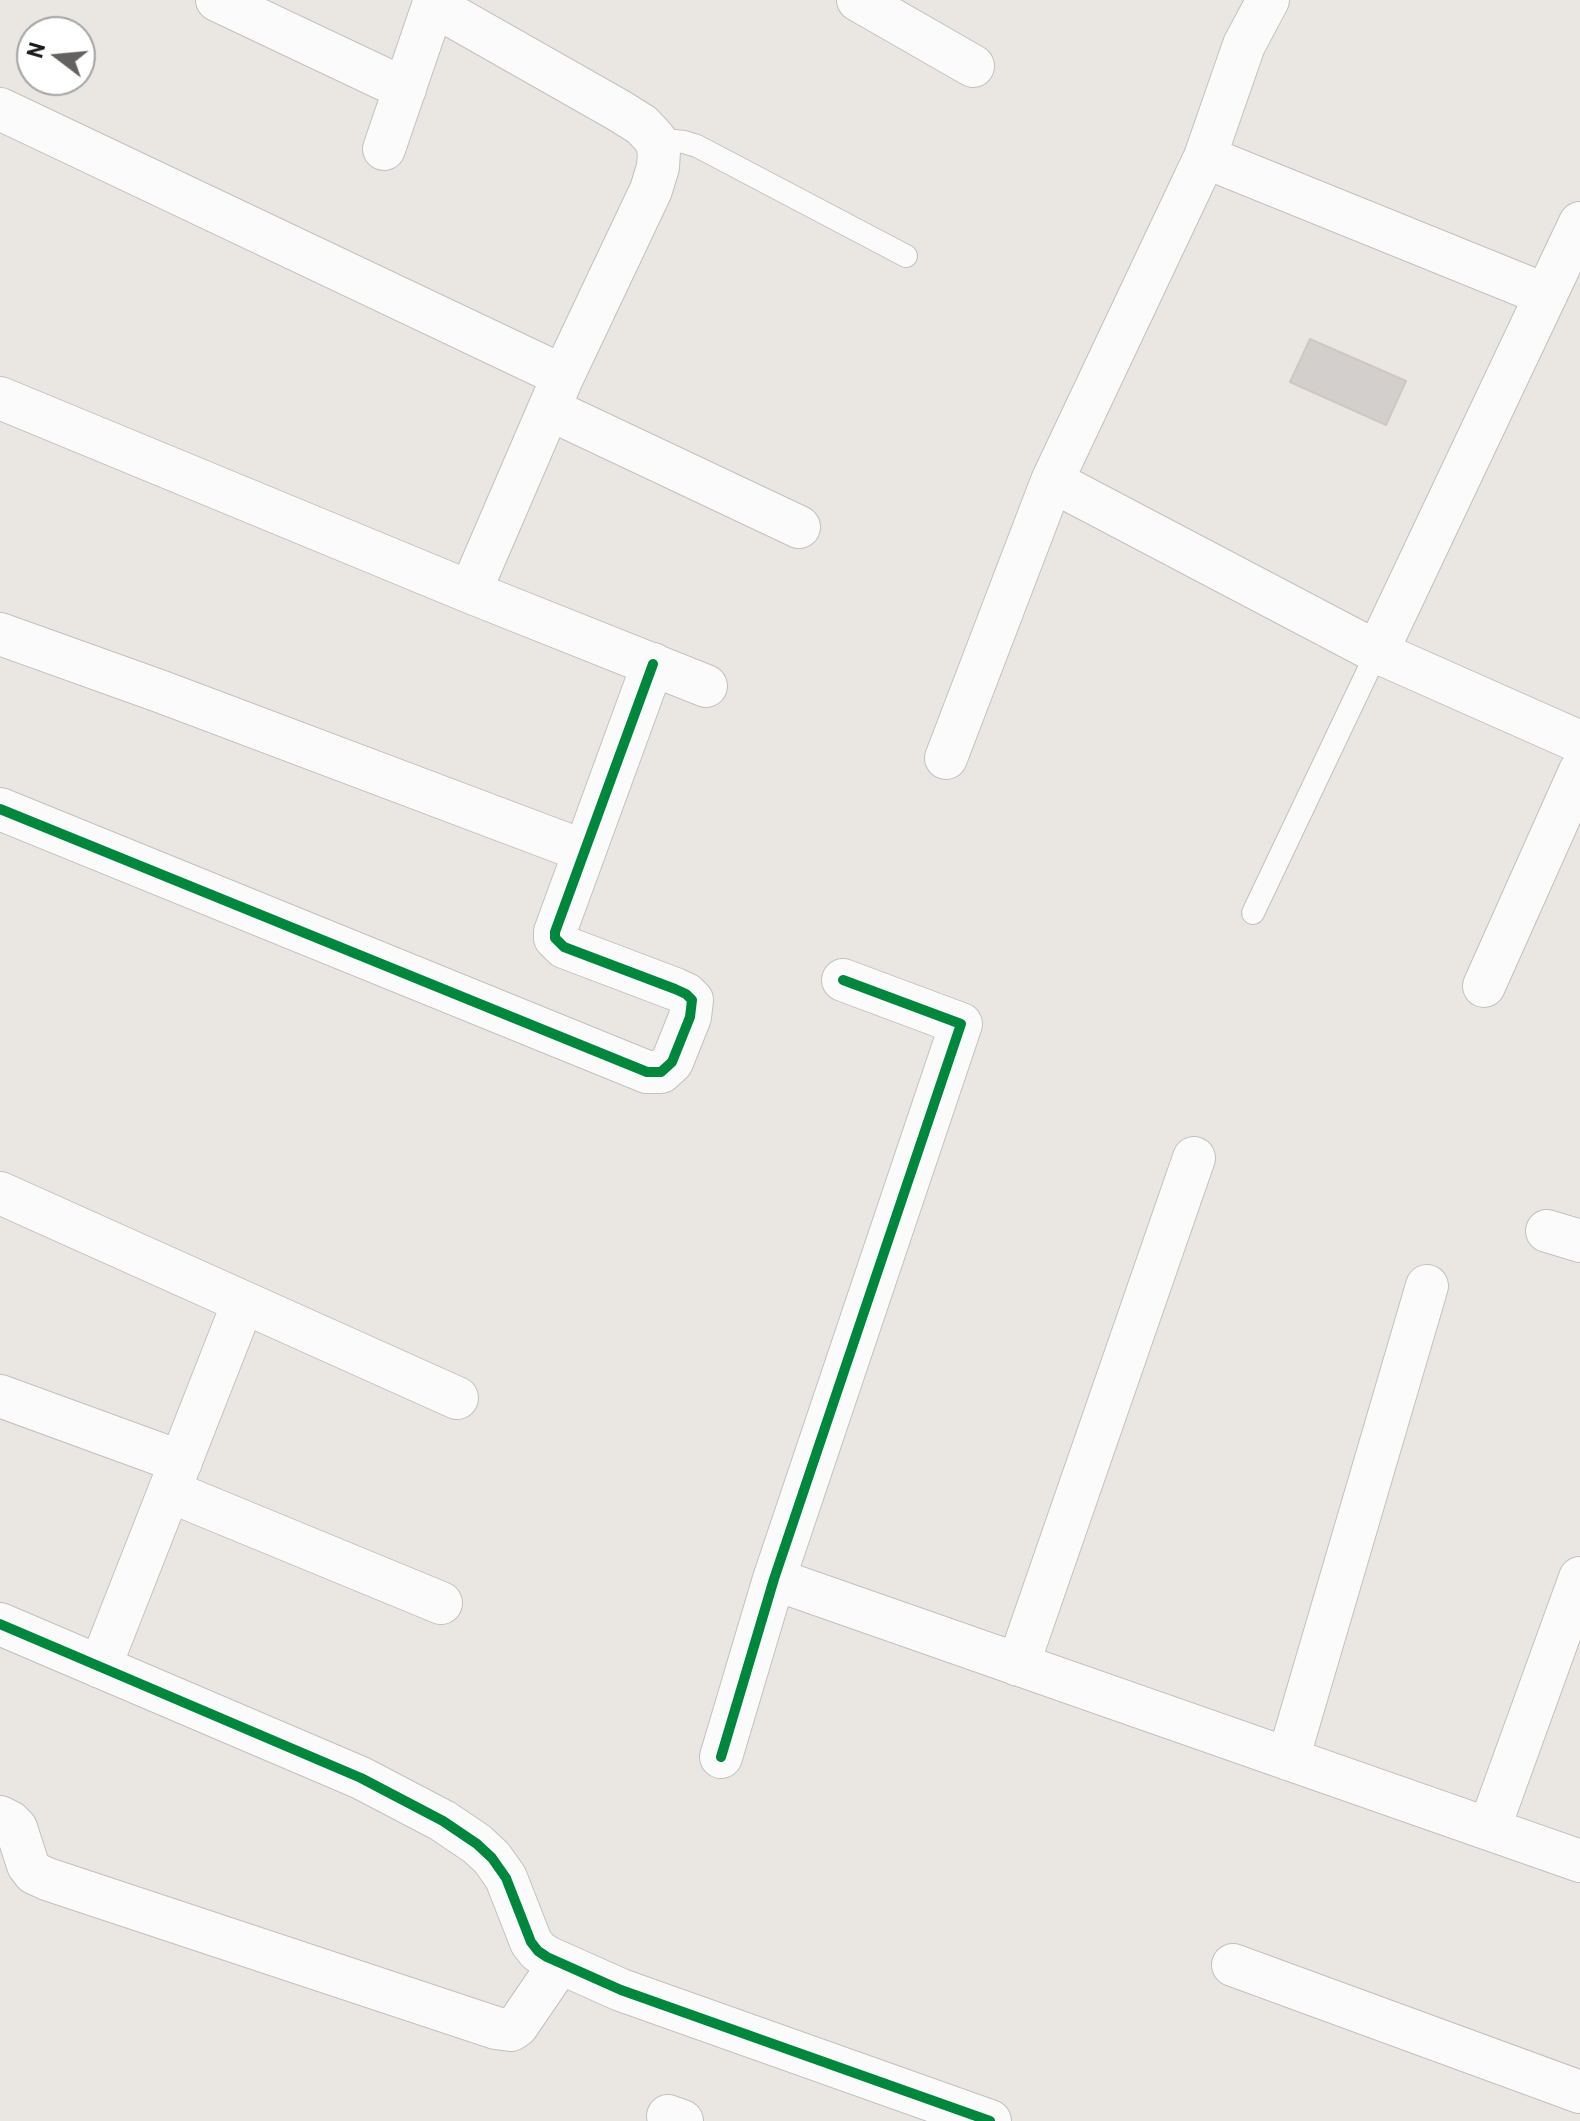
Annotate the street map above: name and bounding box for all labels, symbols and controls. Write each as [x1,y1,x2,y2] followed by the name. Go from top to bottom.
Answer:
[16,16,96,96] north arrow
[20,39,49,61] text: N

